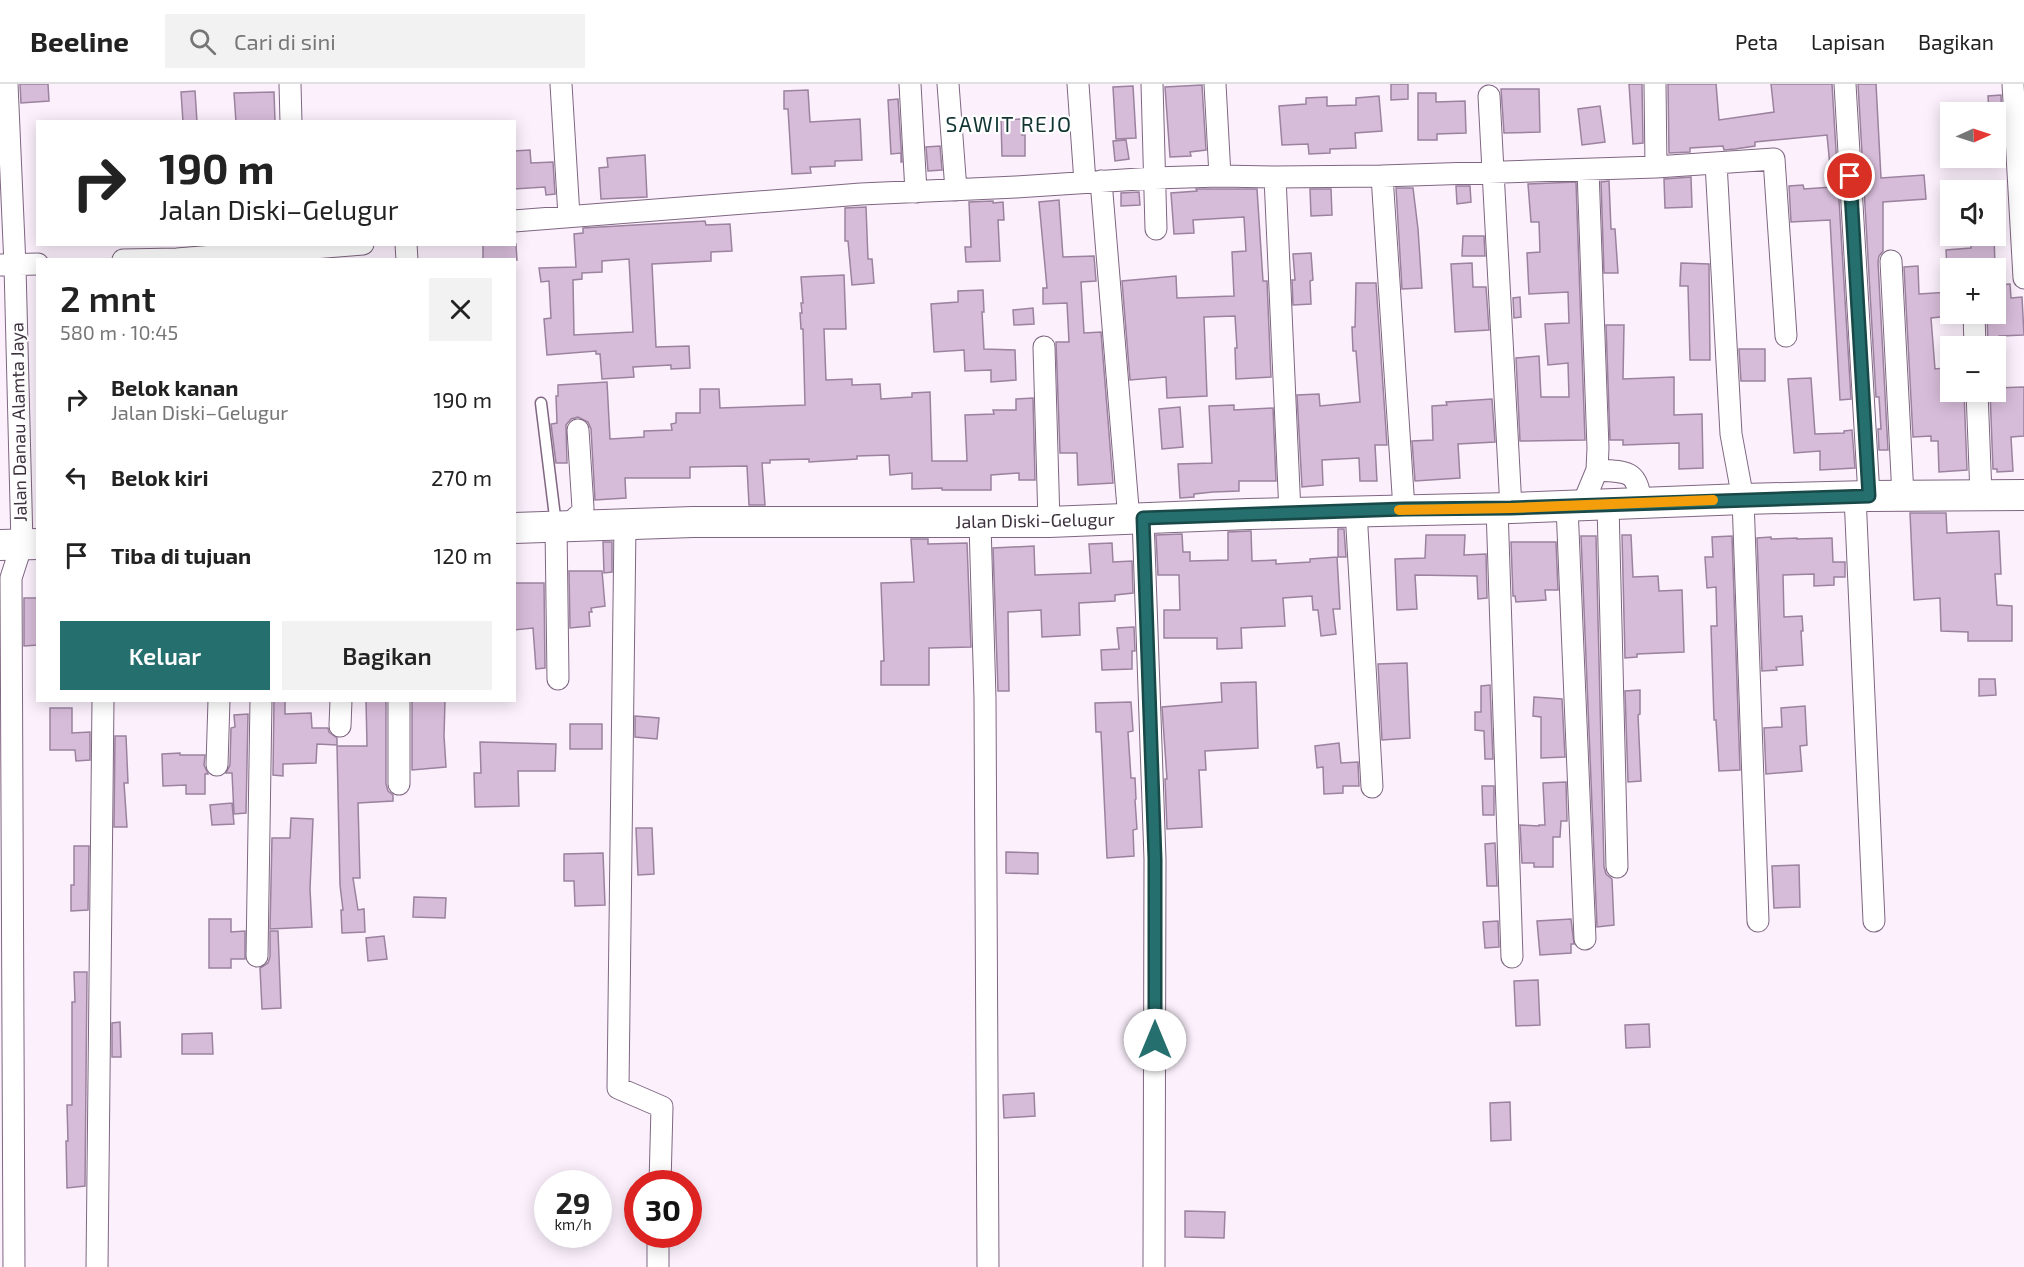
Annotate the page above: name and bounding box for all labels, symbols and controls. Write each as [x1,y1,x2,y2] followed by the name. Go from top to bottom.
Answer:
[165,14,585,68] search box
[30,24,129,58] text: Beeline
[186,25,219,58] icon: search
[234,28,336,54] text: Cari di sini
[1735,29,1778,54] text: Peta
[1811,29,1885,54] text: Lapisan
[1918,29,1994,54] text: Bagikan
[1940,102,2006,168] north arrow
[1940,102,2006,402] map controls
[945,111,1073,136] district label: SAWIT REJO
[159,142,275,192] text: 190 m
[60,144,138,222] icon: right
[1824,150,1875,201] pin
[1833,159,1866,192] icon: arrive
[1940,180,2006,246] button: sound
[159,193,398,225] text: Jalan Diski–Gelugur
[1940,258,2006,324] button: +
[60,276,156,319] text: 2 mnt
[429,278,492,341] button: close
[60,320,178,344] text: 580 m · 10:45
[5,322,31,522] street label: Jalan Danau Alamta Jaya
[1940,336,2006,402] button: −
[111,374,238,400] text: Belok kanan
[60,383,93,416] icon: right
[433,386,492,412] text: 190 m
[111,400,288,424] text: Jalan Diski–Gelugur
[60,461,93,494] icon: left
[111,464,208,490] text: Belok kiri
[431,464,492,490] text: 270 m
[955,508,1115,532] street label: Jalan Diski–Gelugur
[60,539,93,572] icon: arrive
[111,542,251,568] text: Tiba di tujuan
[433,542,492,568] text: 120 m
[60,621,270,690] button: Keluar
[282,621,492,690] button: Bagikan
[1123,1008,1187,1072] position arrow
[624,1170,702,1248] speed limit sign: 30
[555,1184,591,1220] text: 29
[554,1215,592,1233] text: km/h

